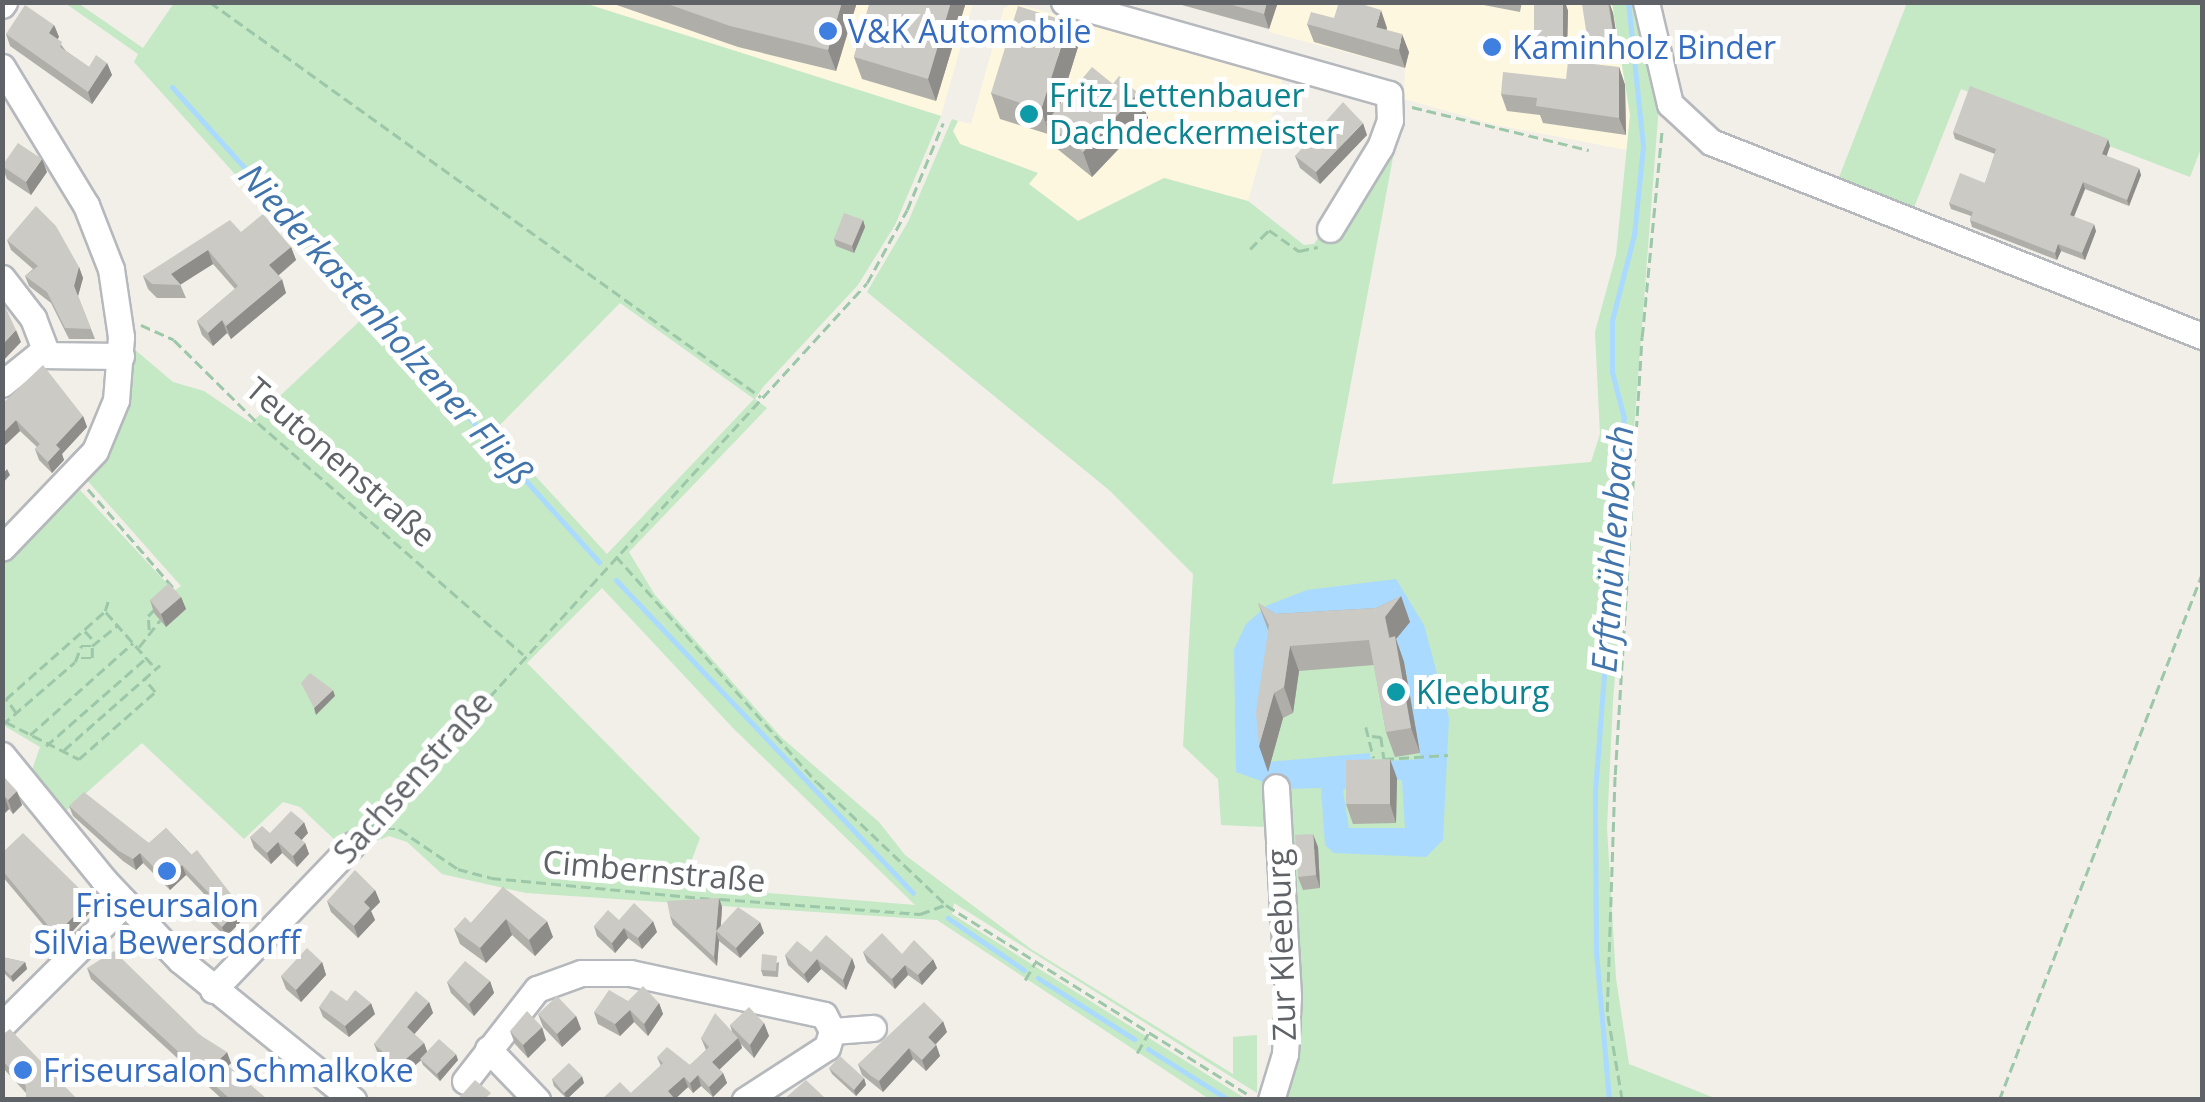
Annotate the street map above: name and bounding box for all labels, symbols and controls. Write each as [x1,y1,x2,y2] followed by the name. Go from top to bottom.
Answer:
[848,12,1091,50] place label: V&K Automobile
[817,20,839,42] marker: V&K Automobile
[1512,28,1776,66] place label: Kaminholz Binder
[1481,36,1503,58] marker: Kaminholz Binder
[1049,77,1339,152] place label: Fritz Lettenbauer Dachdeckermeister
[1018,103,1040,125] marker: Fritz Lettenbauer Dachdeckermeister
[231,155,541,493] water label: Niederkastenholzener Fließ
[238,369,444,555] street label: Teutonenstraße
[1582,424,1642,674] water label: Erftmühlenbach
[1416,673,1549,711] place label: Kleeburg
[1385,681,1407,703] marker: Kleeburg
[326,683,500,871] street label: Sachsenstraße
[541,842,767,900] street label: Cimbernstraße
[1258,848,1304,1042] street label: Zur Kleeburg
[156,860,178,882] marker: Friseursalon Silvia Bewersdorff
[33,887,301,962] place label: Friseursalon Silvia Bewersdorff
[43,1051,414,1089] place label: Friseursalon Schmalkoke
[12,1059,34,1081] marker: Friseursalon Schmalkoke

